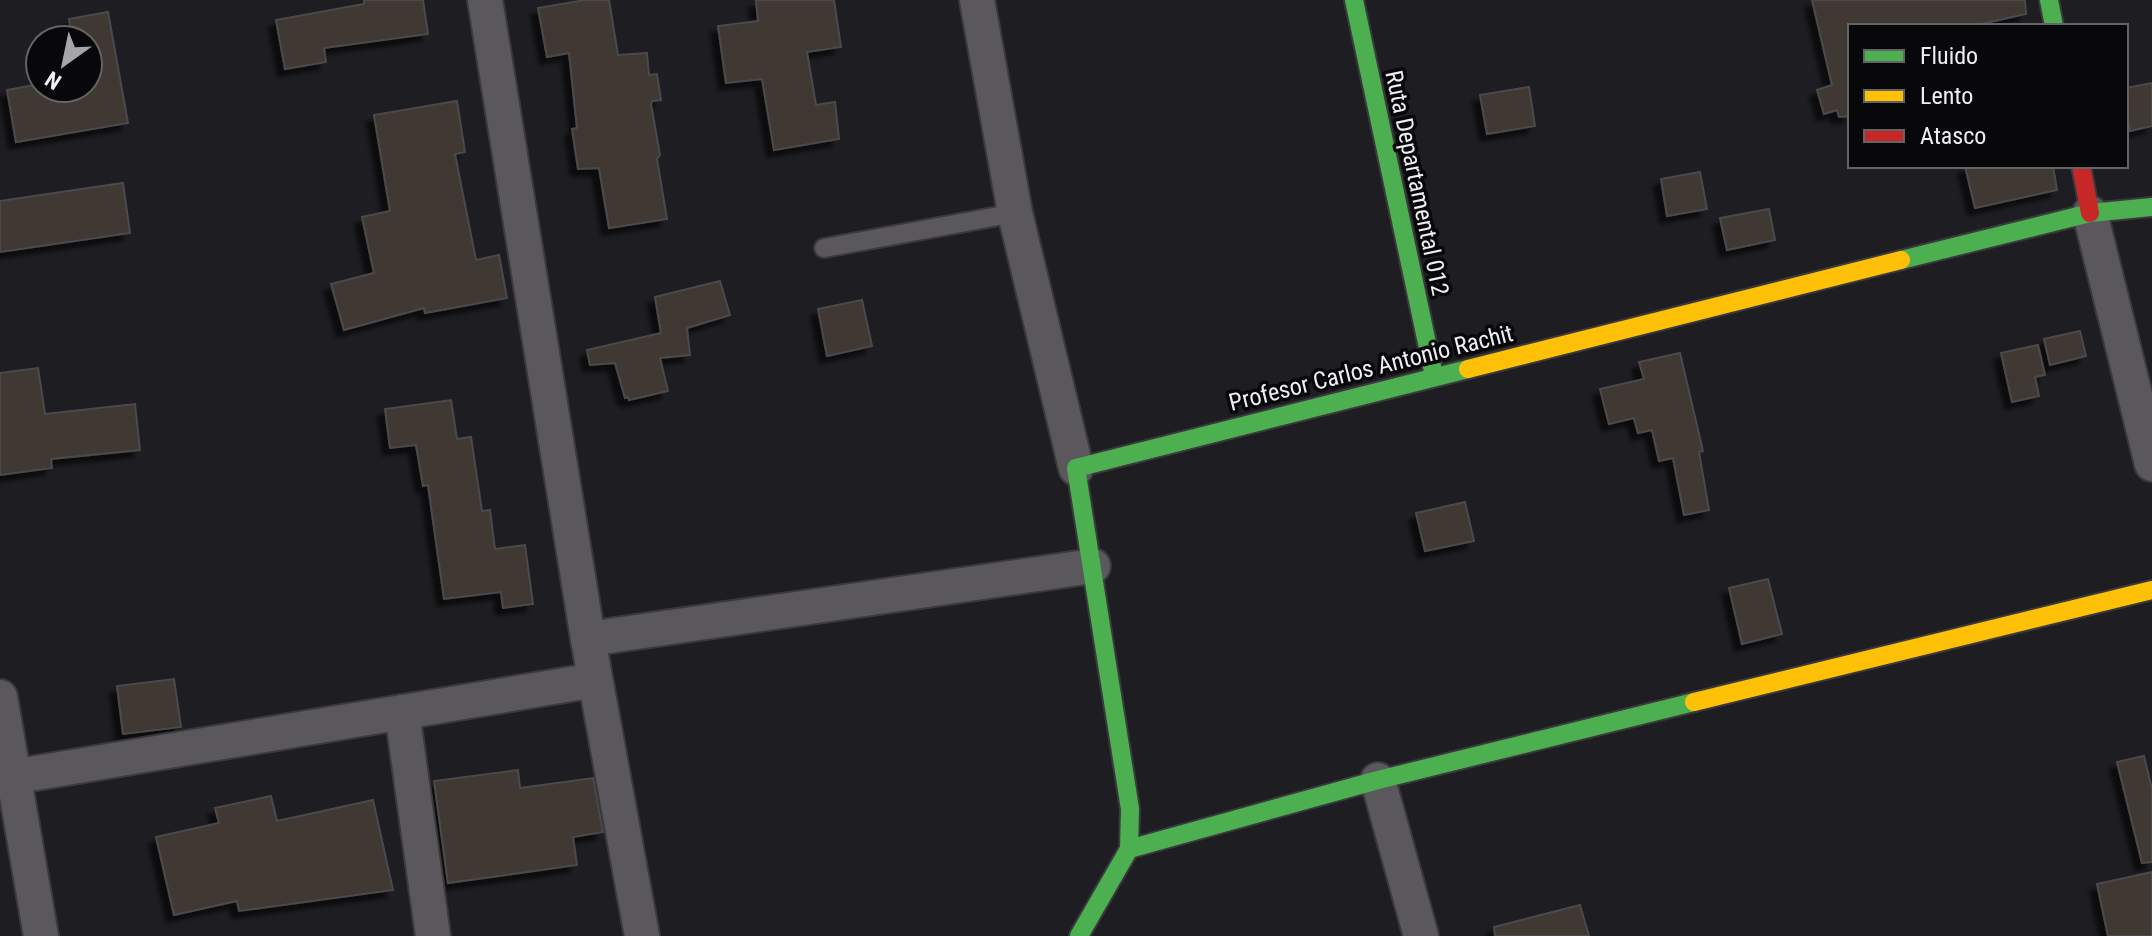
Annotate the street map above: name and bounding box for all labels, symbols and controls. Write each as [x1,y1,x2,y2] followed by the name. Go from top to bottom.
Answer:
[24,24,104,104] north arrow
[1848,24,2128,168] legend
[1920,42,1978,70] text: Fluido
[41,66,66,95] text: N
[1379,68,1455,298] street label: Ruta Departamental 012
[1920,82,1973,110] text: Lento
[1920,122,1986,150] text: Atasco
[1226,319,1516,417] street label: Profesor Carlos Antonio Rachit

